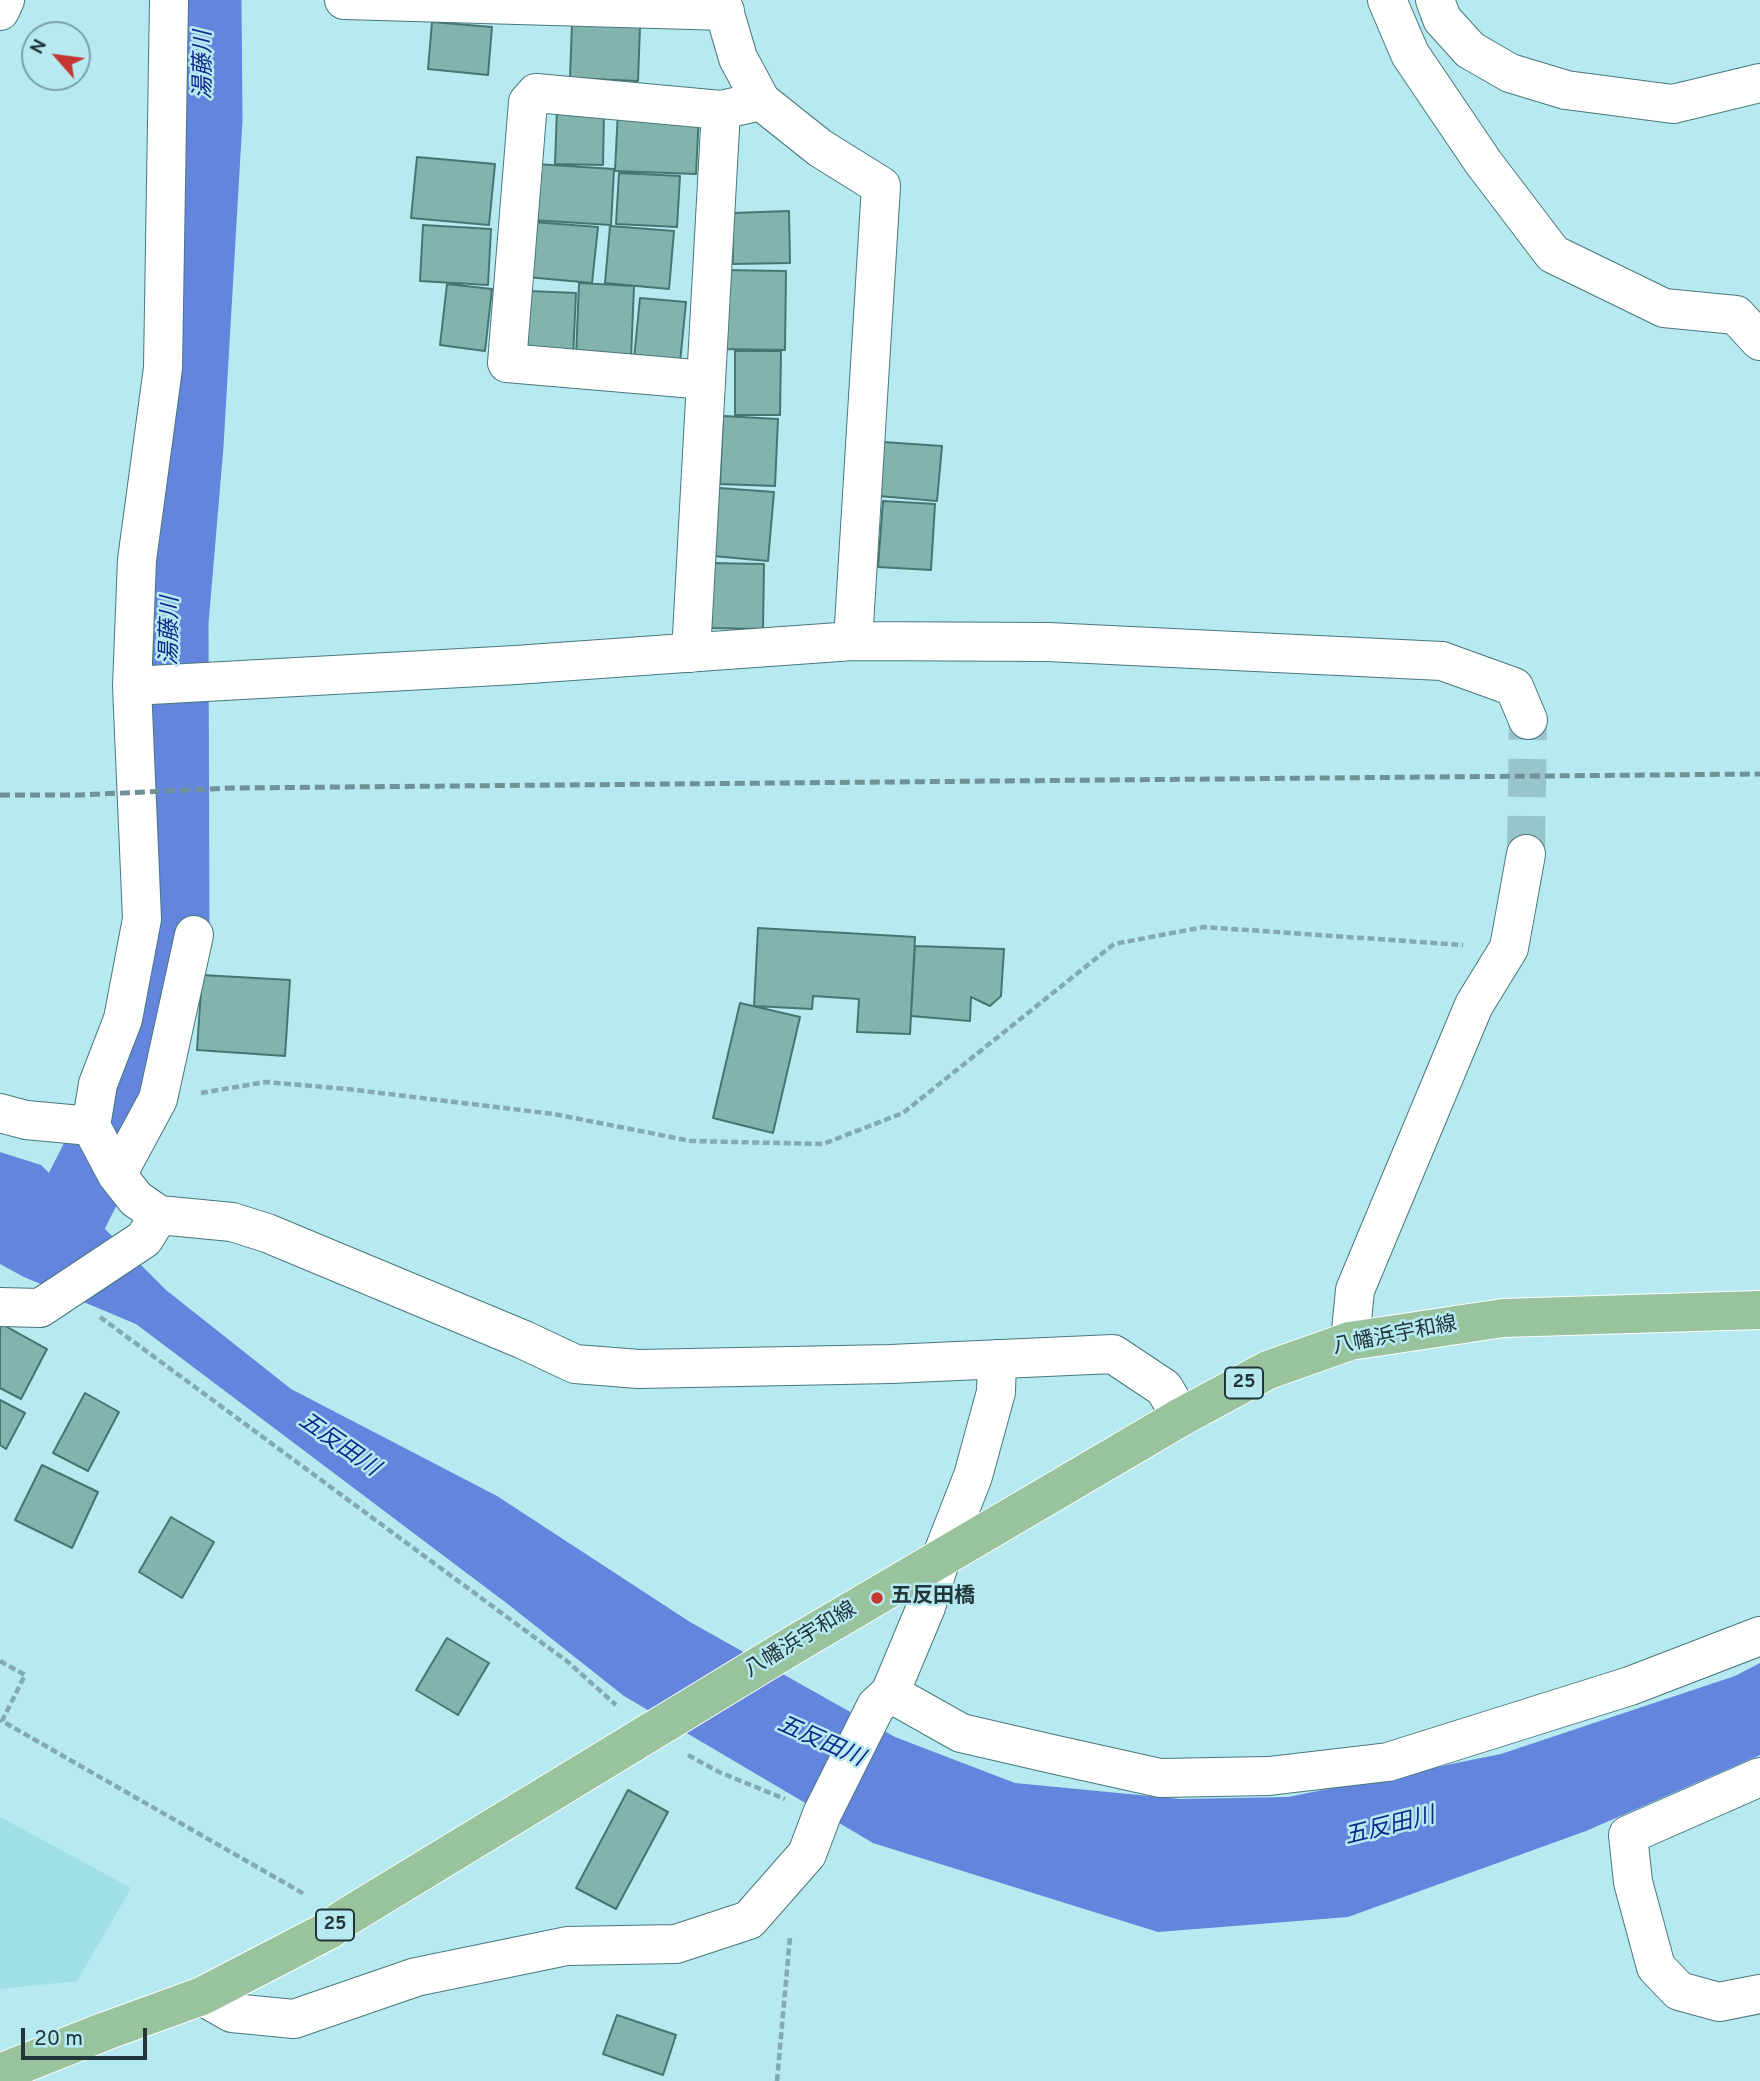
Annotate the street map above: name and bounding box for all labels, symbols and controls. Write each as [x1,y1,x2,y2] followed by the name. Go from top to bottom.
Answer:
[21,21,91,91] north arrow
[191,31,219,99] water label: 湯藤川
[25,35,53,59] text: N
[158,596,186,666] water label: 湯藤川
[1331,1313,1459,1361] street label: 八幡浜宇和線
[1225,1368,1263,1399] road number: 25
[292,1408,384,1484] water label: 五反田川
[891,1585,975,1611] place label: 五反田橋
[869,1590,885,1606] marker: 五反田橋
[741,1598,861,1684] street label: 八幡浜宇和線
[772,1712,868,1774] water label: 五反田川
[1342,1803,1438,1853] water label: 五反田川
[316,1910,354,1940] road number: 25
[24,2014,150,2058] scale bar
[34,2026,83,2053] text: 20 m

